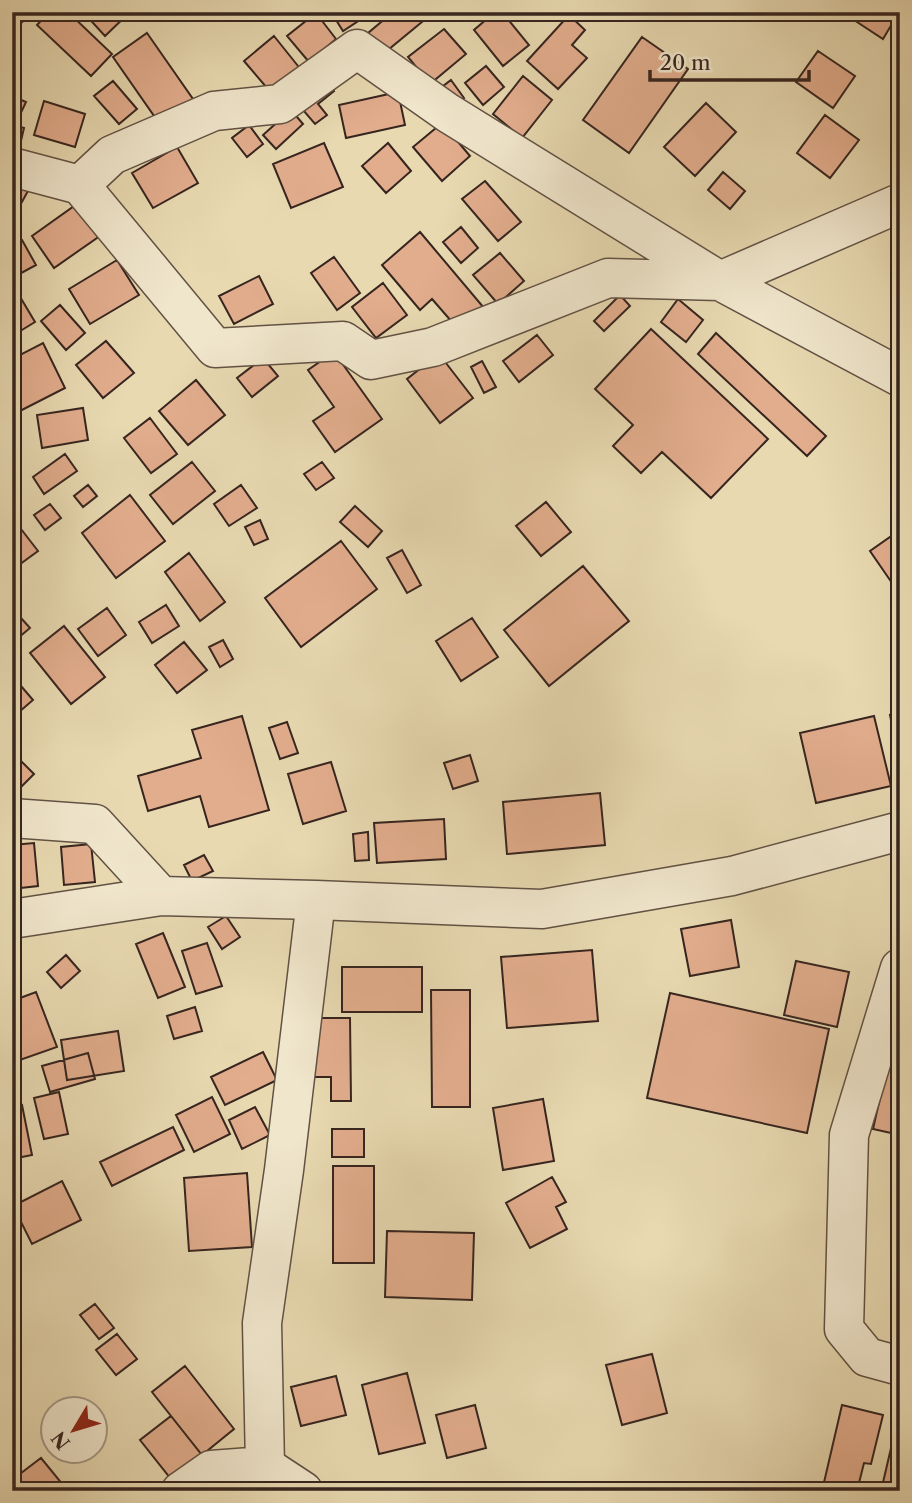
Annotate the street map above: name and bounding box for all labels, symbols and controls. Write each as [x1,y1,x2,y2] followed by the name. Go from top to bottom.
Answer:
[650,38,809,82] scale bar
[660,50,711,75] text: 20 m
[38,1394,108,1464] north arrow
[47,1427,75,1454] text: N

